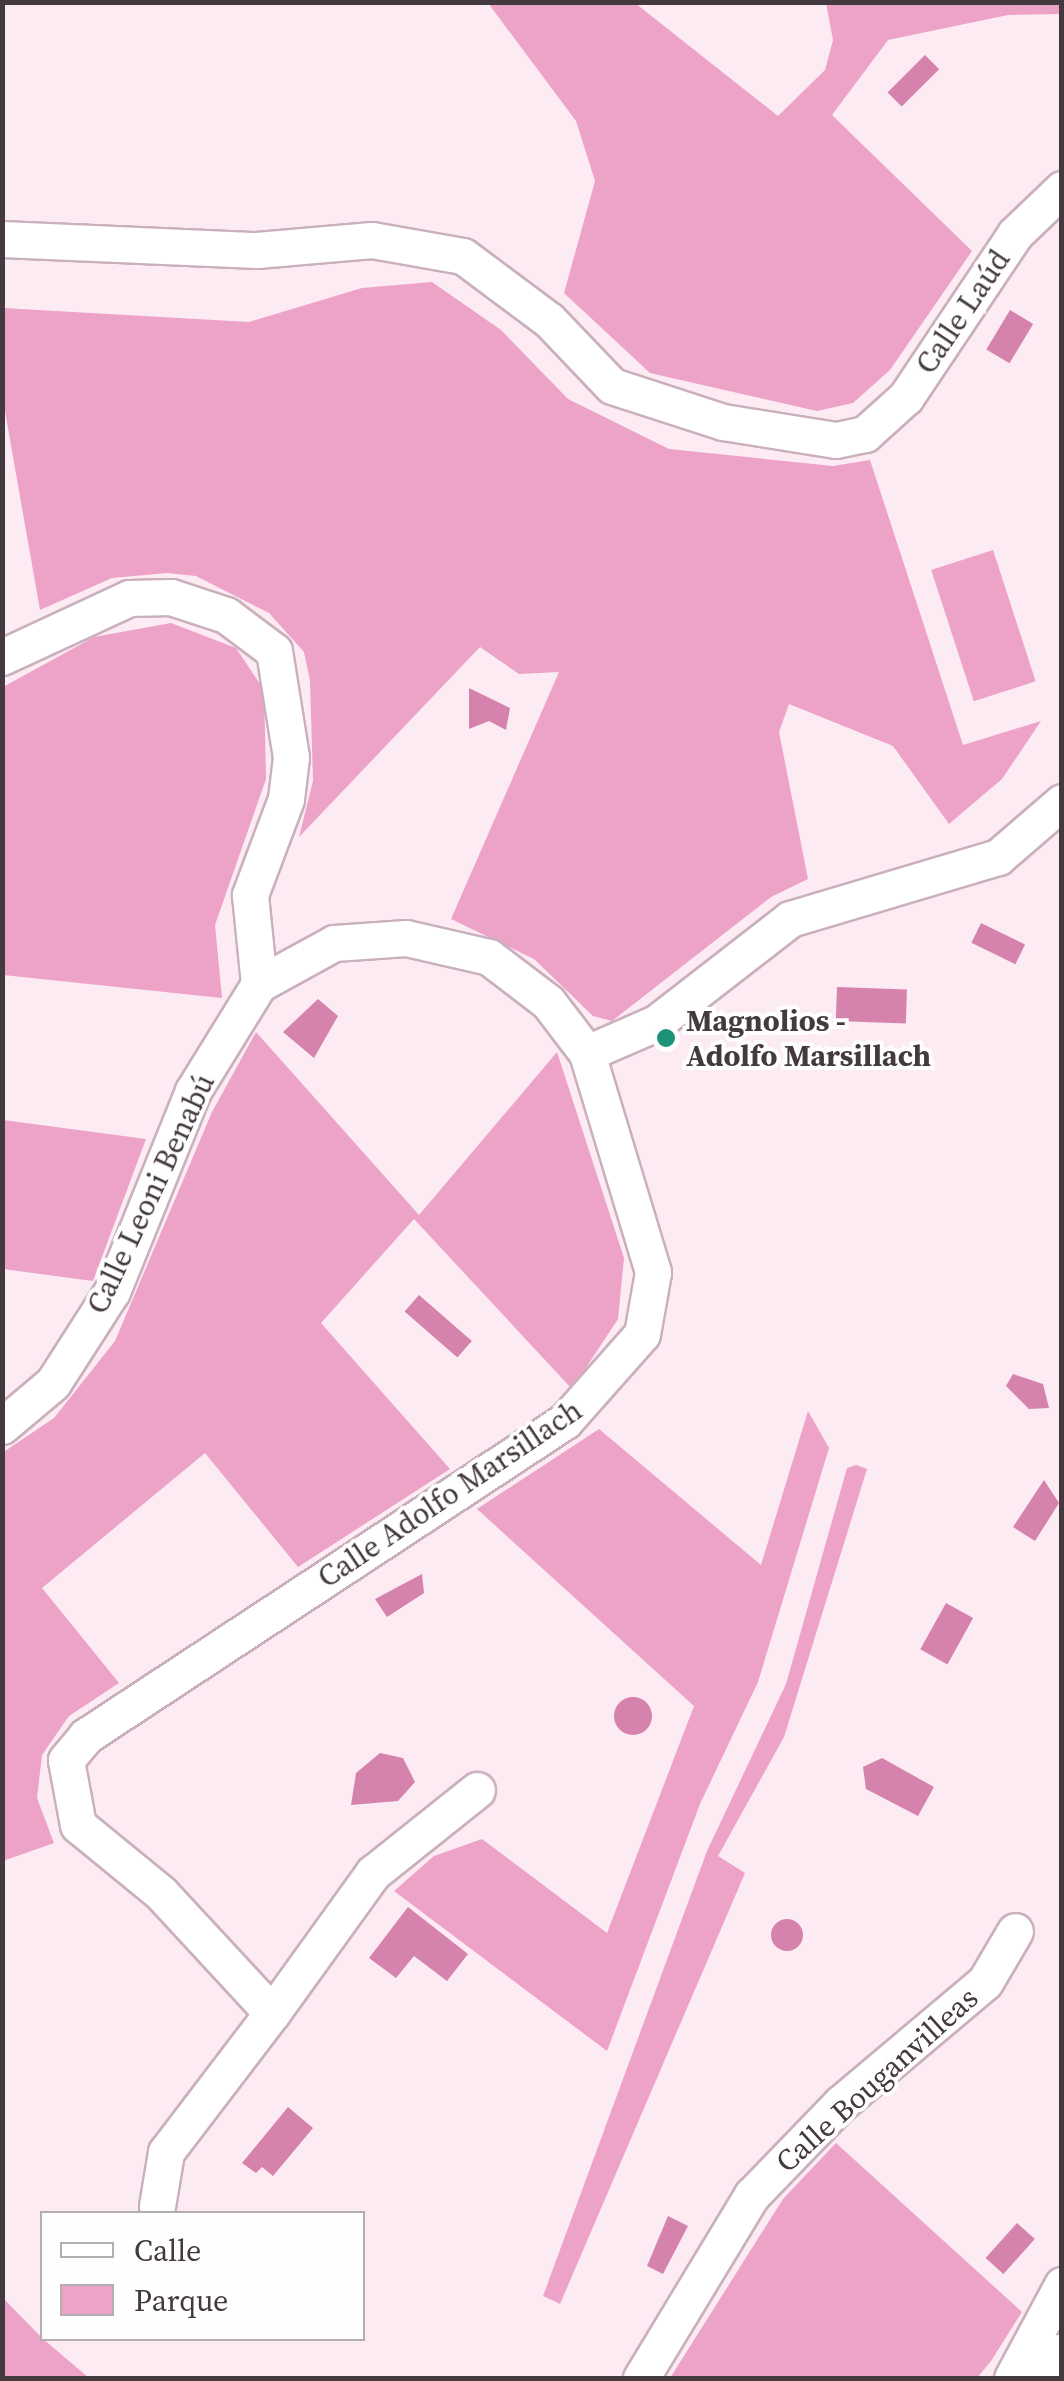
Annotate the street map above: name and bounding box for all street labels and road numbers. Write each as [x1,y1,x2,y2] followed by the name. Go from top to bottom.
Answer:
[908,243,1018,381] street label: Calle Laúd
[80,1068,222,1320] street label: Calle Leoni Benabú
[311,1392,589,1596] street label: Calle Adolfo Marsillach
[769,1980,985,2180] street label: Calle Bouganvilleas

